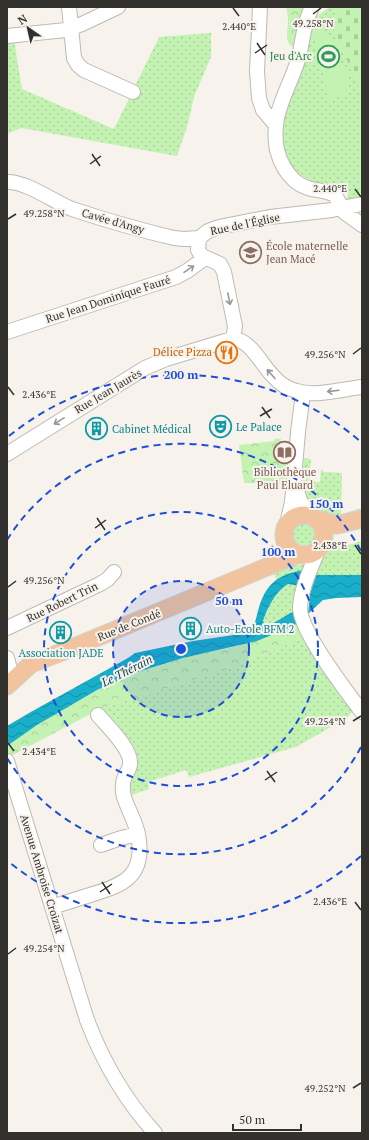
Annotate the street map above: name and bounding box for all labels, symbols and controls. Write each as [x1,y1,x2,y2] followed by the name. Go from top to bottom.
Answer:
[8,8,48,48] north arrow
[15,11,30,28] text: N
[293,17,334,30] text: 49.258°N
[222,20,256,33] text: 2.440°E
[315,43,341,69] sports icon: Jeu d'Arc
[270,49,312,63] place label: Jeu d'Arc
[313,182,347,195] text: 2.440°E
[80,205,146,237] street label: Cavée d'Angy
[24,207,65,220] text: 49.258°N
[209,210,281,238] street label: Rue de l'Église
[237,239,263,265] school or university icon: École maternelle Jean Macé
[266,239,349,266] place label: École maternelle Jean Macé
[183,265,194,273] one-way arrow
[44,272,173,326] street label: Rue Jean Dominique Fauré
[226,292,234,305] one-way arrow
[214,339,240,365] restaurant icon: Délice Pizza
[153,345,212,359] place label: Délice Pizza
[305,348,346,361] text: 49.256°N
[72,365,144,416] street label: Rue Jean Jaurès
[164,367,198,382] text: 200 m
[266,368,275,379] one-way arrow
[327,387,340,394] one-way arrow
[22,388,56,401] text: 2.436°E
[207,414,233,440] theatre icon: Le Palace
[83,416,109,442] building icon: Cabinet Médical
[54,417,65,425] one-way arrow
[236,420,282,434] place label: Le Palace
[112,422,191,436] place label: Cabinet Médical
[272,439,298,465] library icon: Bibliothèque Paul Eluard
[254,465,317,492] place label: Bibliothèque Paul Eluard
[309,496,343,511] text: 150 m
[313,539,347,552] text: 2.438°E
[261,544,295,559] text: 100 m
[24,574,65,587] text: 49.256°N
[24,579,100,625] street label: Rue Robert Trin
[215,593,243,608] text: 50 m
[95,606,163,644] street label: Rue de Condé
[177,616,203,642] building icon: Auto-Ecole BFM 2
[48,620,74,646] building icon: Association JADE
[206,622,295,636] place label: Auto-Ecole BFM 2
[174,642,188,656] centre of rings
[18,646,104,660] place label: Association JADE
[98,651,155,690] water label: Le Thérain
[305,715,346,728] text: 49.254°N
[22,745,56,758] text: 2.434°E
[17,813,67,935] street label: Avenue Ambroise Croizat
[313,895,347,908] text: 2.436°E
[24,942,65,955] text: 49.254°N
[305,1082,346,1095] text: 49.252°N
[233,1106,301,1132] scale bar
[239,1112,266,1127] text: 50 m

